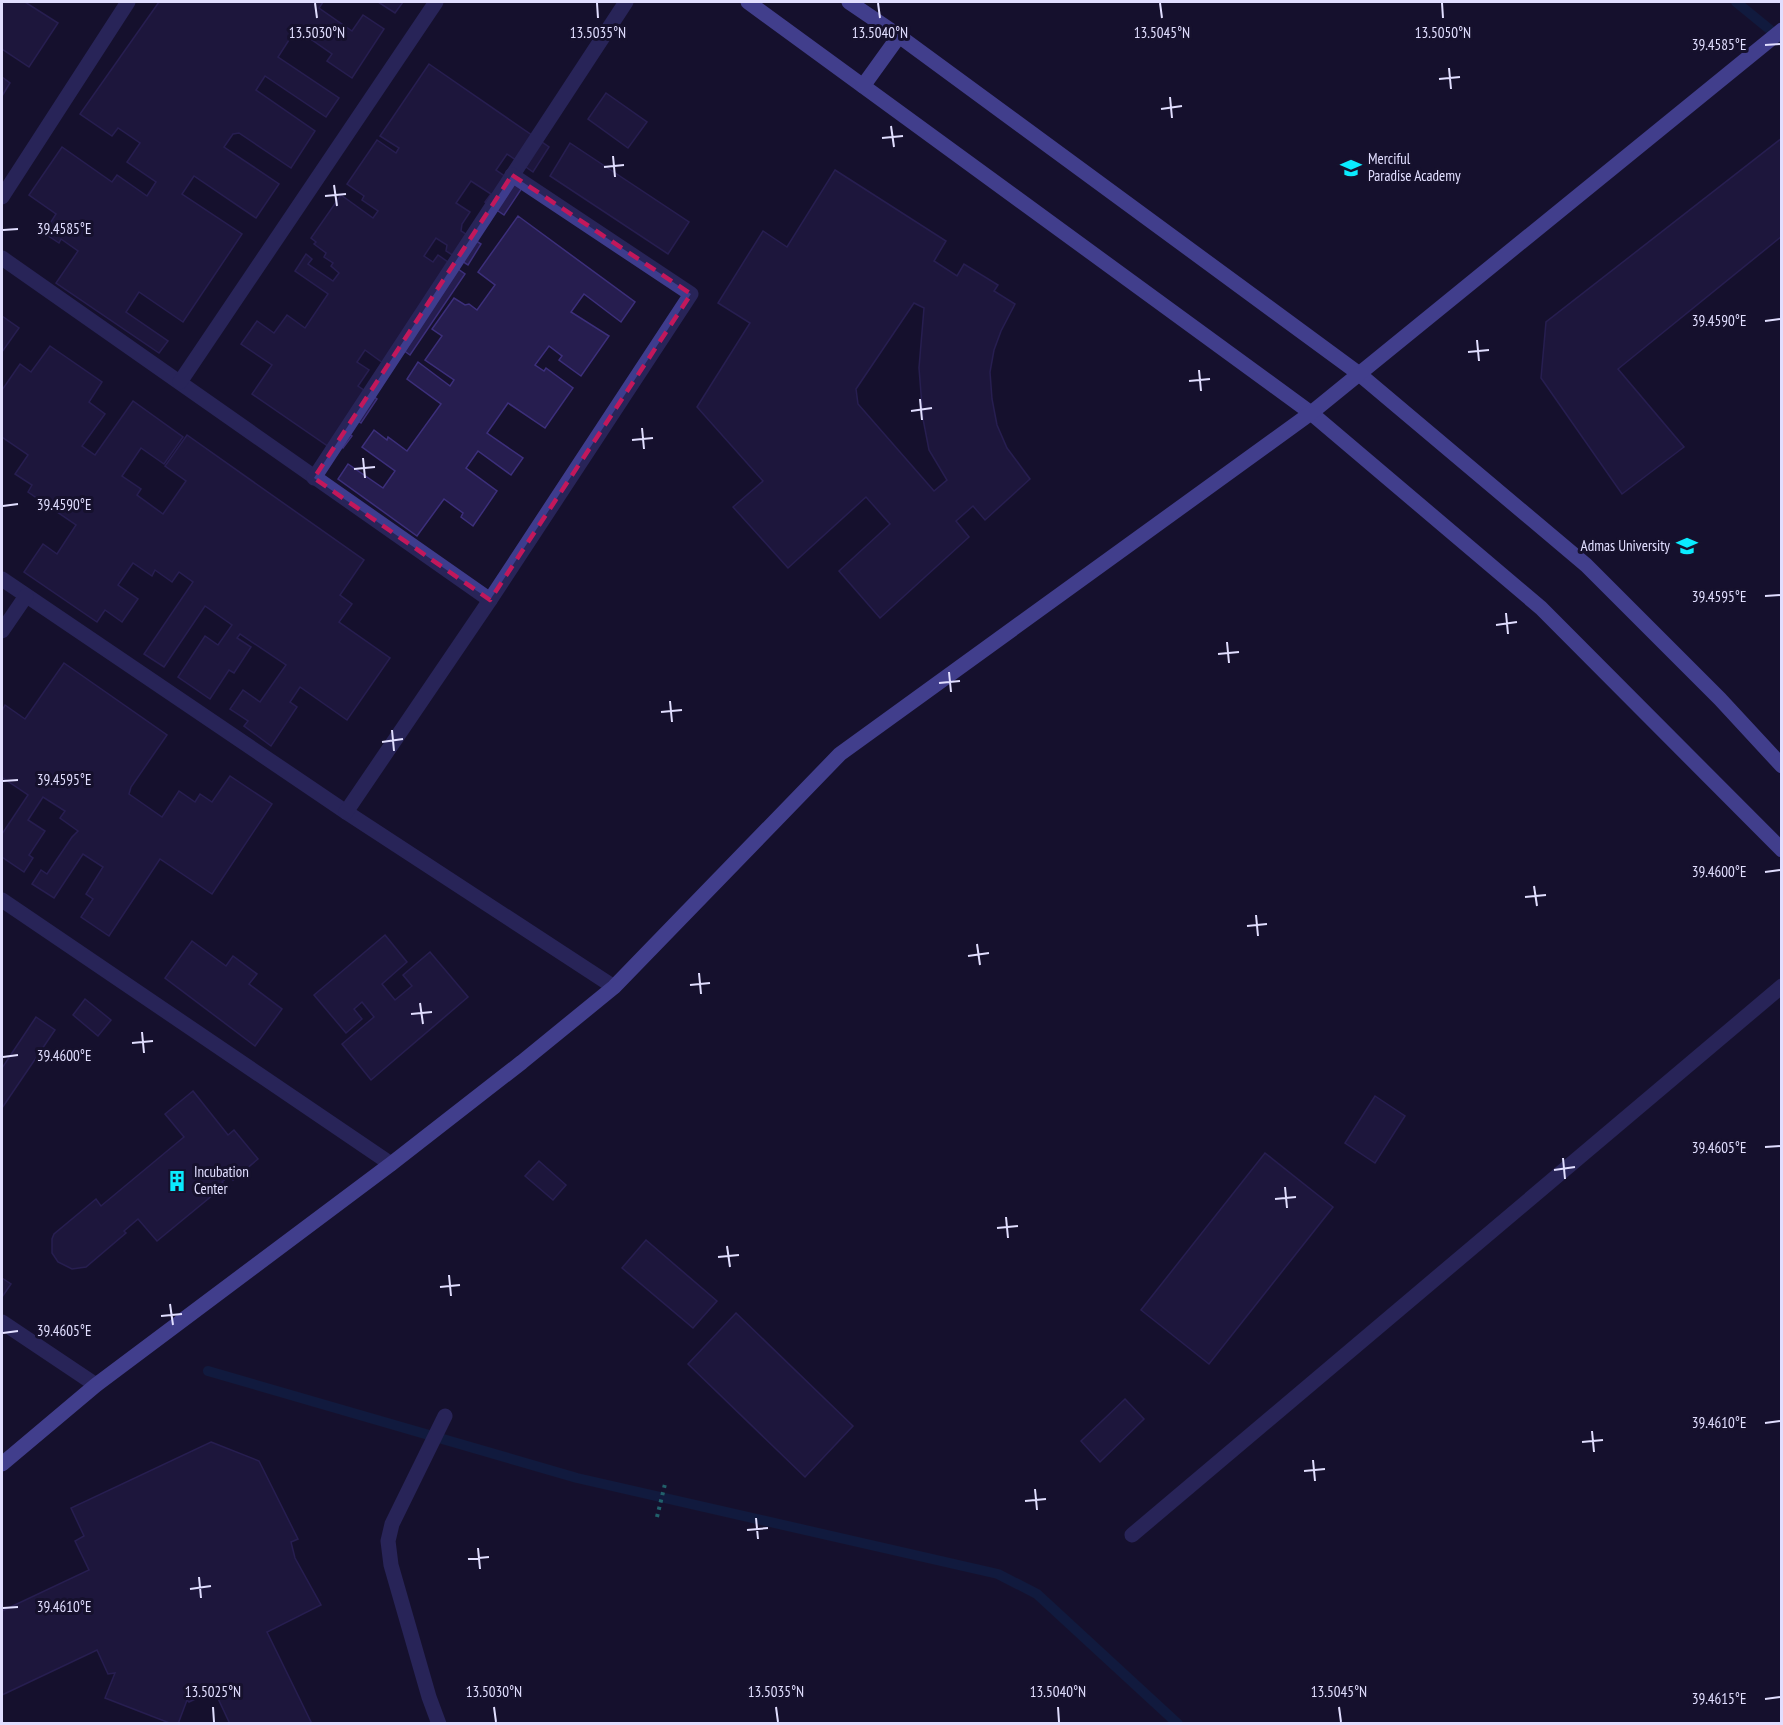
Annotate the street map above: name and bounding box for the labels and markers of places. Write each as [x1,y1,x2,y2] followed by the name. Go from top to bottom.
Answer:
[1368,149,1461,185] place label: Merciful Paradise Academy
[1339,156,1363,180] school or university icon: Merciful Paradise Academy
[1675,534,1699,558] school or university icon: Admas University
[1581,536,1670,555] place label: Admas University
[194,1162,249,1198] place label: Incubation Center
[165,1169,189,1193] building icon: Incubation Center

